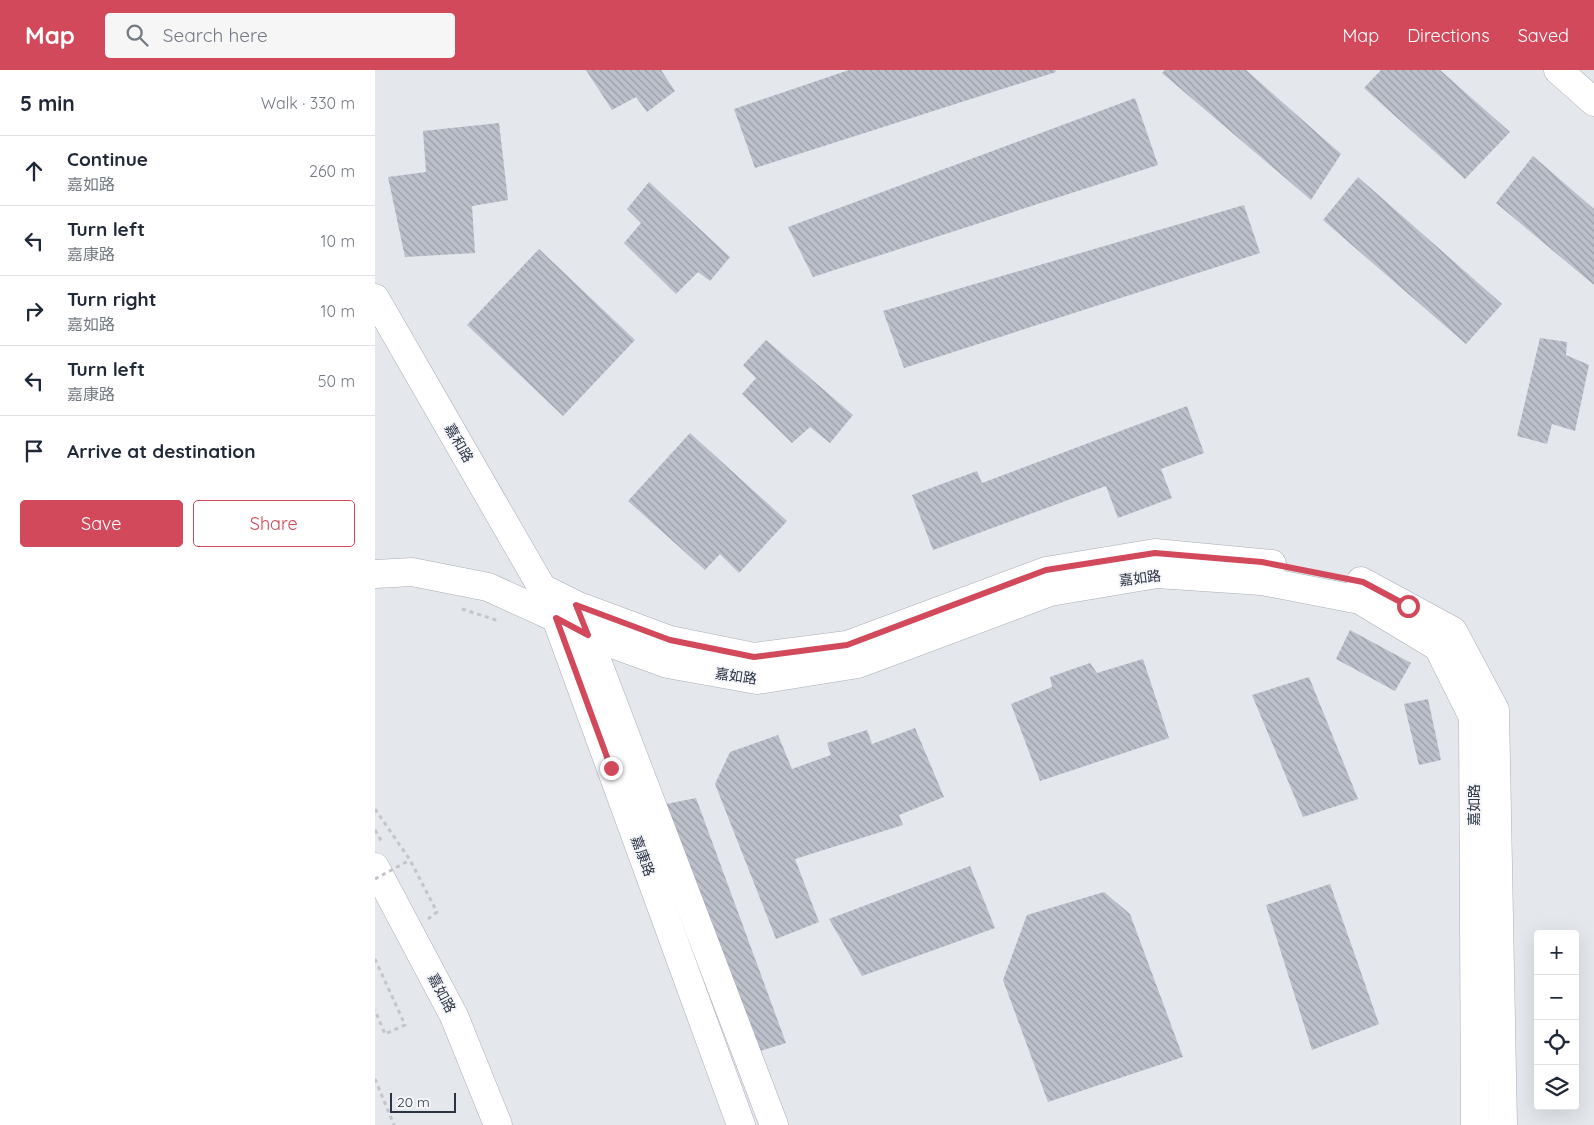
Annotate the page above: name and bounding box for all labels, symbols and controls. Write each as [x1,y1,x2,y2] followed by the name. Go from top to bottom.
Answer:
[105,13,455,58] search box
[25,20,75,50] text: Map
[123,21,151,49] icon: search
[163,23,268,47] text: Search here
[1342,24,1379,47] text: Map
[1407,24,1490,47] text: Directions
[1518,24,1569,47] text: Saved
[20,90,75,116] text: 5 min
[261,93,355,113] text: Walk · 330 m
[67,147,148,171] text: Continue
[20,157,48,185] icon: ahead
[309,161,355,181] text: 260 m
[67,174,115,194] text: 嘉如路
[67,217,145,241] text: Turn left
[20,227,48,255] icon: left
[321,231,355,251] text: 10 m
[67,244,115,264] text: 嘉康路
[67,287,156,311] text: Turn right
[20,297,48,325] icon: right
[321,301,355,321] text: 10 m
[67,314,115,334] text: 嘉如路
[67,357,145,381] text: Turn left
[20,367,48,395] icon: left
[318,371,355,391] text: 50 m
[67,384,115,404] text: 嘉康路
[441,420,477,466] street label: 嘉和路
[20,437,48,465] icon: arrive
[67,439,256,463] text: Arrive at destination
[20,500,183,547] button: Save
[193,500,355,547] button: Share
[1118,567,1162,589] street label: 嘉如路
[1397,595,1420,618] route start
[714,664,758,688] street label: 嘉如路
[600,757,623,780] route end
[1465,784,1483,826] street label: 嘉如路
[627,833,659,879] street label: 嘉康路
[1534,930,1579,1110] map controls
[1534,930,1579,975] button: +
[424,970,460,1016] street label: 嘉如路
[1534,975,1579,1020] button: −
[1534,1020,1579,1065] button: locate
[1534,1065,1579,1110] button: layers
[390,1090,456,1113] scale bar
[397,1093,430,1111] text: 20 m

